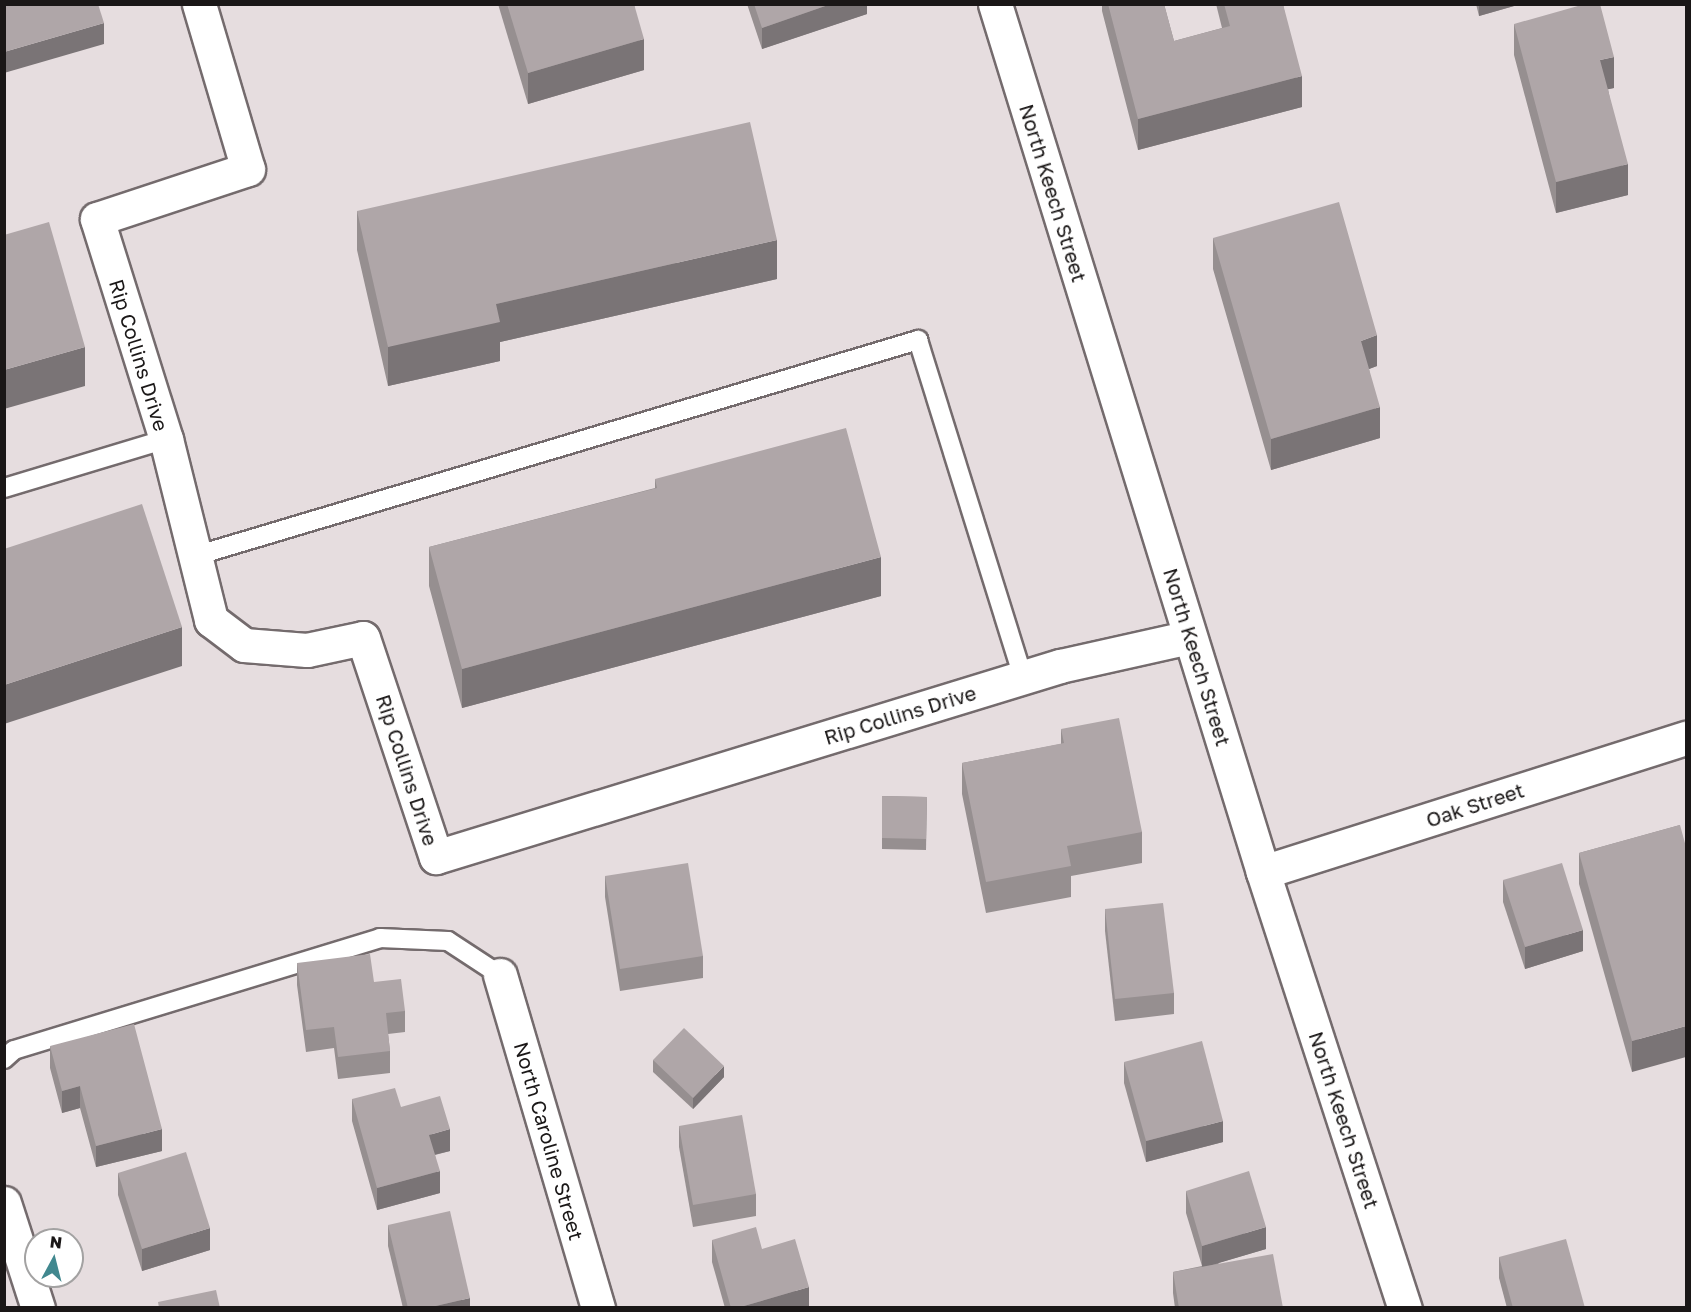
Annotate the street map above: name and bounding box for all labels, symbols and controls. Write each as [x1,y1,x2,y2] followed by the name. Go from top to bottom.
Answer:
[1015,101,1091,285] street label: North Keech Street
[105,276,173,434] street label: Rip Collins Drive
[1159,565,1235,749] street label: North Keech Street
[821,681,979,749] street label: Rip Collins Drive
[371,691,443,849] street label: Rip Collins Drive
[1423,778,1527,832] street label: Oak Street
[1304,1028,1384,1212] street label: North Keech Street
[509,1039,589,1243] street label: North Caroline Street
[24,1228,84,1288] north arrow
[49,1231,63,1253] text: N

